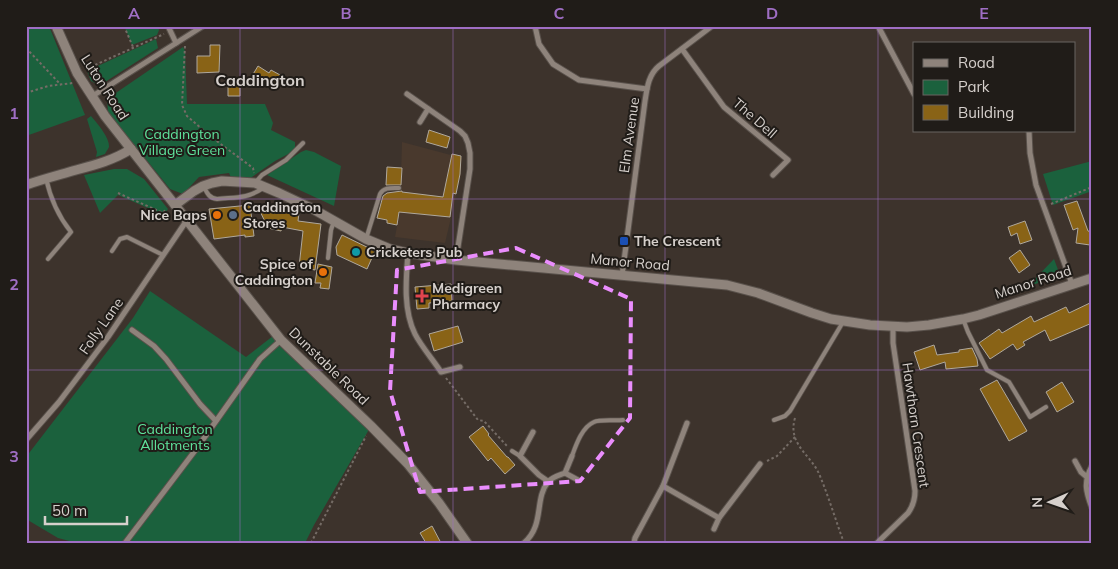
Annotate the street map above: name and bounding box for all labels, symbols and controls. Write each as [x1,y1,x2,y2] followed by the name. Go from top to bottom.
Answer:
[128,3,140,23] text: A
[340,3,352,23] text: B
[554,3,565,23] text: C
[766,3,778,23] text: D
[979,3,989,23] text: E
[913,42,1076,132] legend
[77,51,133,123] street label: Luton Road
[958,53,995,72] text: Road
[215,70,305,90] district label: Caddington
[958,77,990,96] text: Park
[729,94,781,142] street label: The Dell
[615,96,643,174] street label: Elm Avenue
[9,103,19,123] text: 1
[958,103,1014,122] text: Building
[139,125,225,159] park label: Caddington Village Green
[243,198,321,232] place label: Caddington Stores
[140,206,207,224] place label: Nice Baps
[211,209,223,221] marker: Nice Baps
[227,209,239,221] marker: Caddington Stores
[634,232,721,250] place label: The Crescent
[618,235,630,247] marker: The Crescent
[366,243,463,261] place label: Cricketers Pub
[350,246,362,258] marker: Cricketers Pub
[590,250,670,274] street label: Manor Road
[235,255,314,289] place label: Spice of Caddington
[992,261,1074,303] street label: Manor Road
[317,266,329,278] marker: Spice of Caddington
[9,274,19,294] text: 2
[432,279,502,313] place label: Medigreen Pharmacy
[416,290,428,302] marker: Medigreen Pharmacy
[75,294,127,358] street label: Folly Lane
[285,323,373,409] street label: Dunstable Road
[898,361,934,489] street label: Hawthorn Crescent
[137,420,213,454] park label: Caddington Allotments
[9,446,19,466] text: 3
[1026,476,1076,526] north arrow
[45,494,128,526] scale bar
[1028,497,1046,508] text: N
[52,501,87,520] text: 50 m

